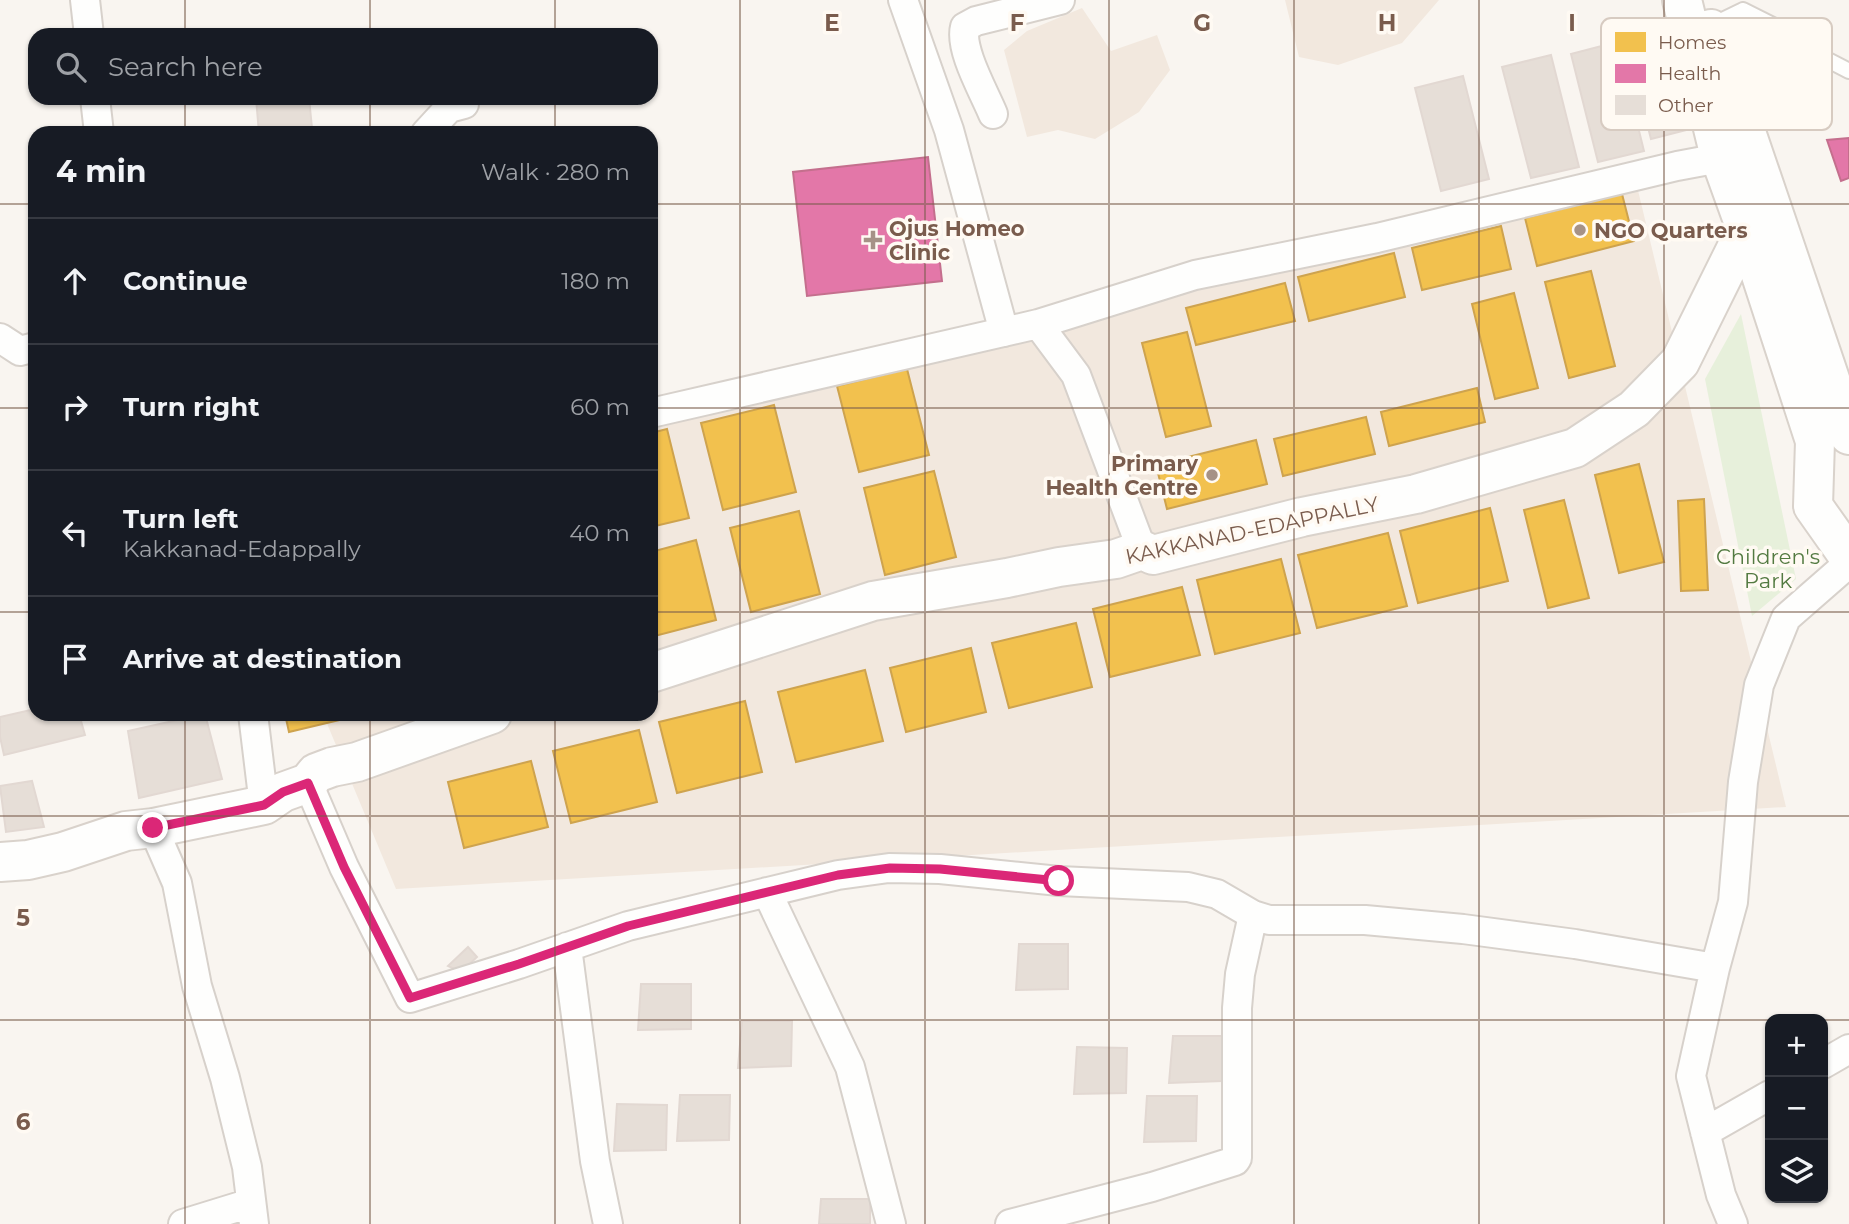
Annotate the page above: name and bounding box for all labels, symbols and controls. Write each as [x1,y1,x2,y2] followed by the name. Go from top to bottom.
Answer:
[824,9,840,37] text: E
[1010,9,1025,37] text: F
[1193,9,1211,37] text: G
[1378,9,1396,37] text: H
[1568,9,1576,37] text: I
[1601,18,1832,130] legend
[28,28,658,105] search box
[1658,31,1726,54] text: Homes
[52,48,90,86] icon: search
[108,51,263,83] text: Search here
[1658,62,1721,85] text: Health
[1658,94,1714,117] text: Other
[56,153,146,190] text: 4 min
[481,158,630,186] text: Walk · 280 m
[889,216,1025,265] place label: Ojus Homeo Clinic
[1594,218,1748,243] place label: NGO Quarters
[1572,222,1588,238] marker: NGO Quarters
[863,230,883,250] marker: Ojus Homeo Clinic
[56,262,94,300] icon: ahead
[123,265,248,297] text: Continue
[561,267,630,295] text: 180 m
[56,388,94,426] icon: right
[123,391,259,423] text: Turn right
[570,393,630,421] text: 60 m
[1045,451,1198,500] place label: Primary Health Centre
[1204,467,1220,483] marker: Primary Health Centre
[1123,491,1382,569] street label: KAKKANAD-EDAPPALLY
[123,503,239,535] text: Turn left
[56,514,94,552] icon: left
[569,519,630,547] text: 40 m
[123,535,361,563] text: Kakkanad-Edappally
[1716,544,1820,593] park label: Children's Park
[56,640,94,678] icon: arrive
[123,643,402,675] text: Arrive at destination
[137,812,168,843] route end
[1043,865,1074,896] route start
[16,904,30,932] text: 5
[1765,1014,1828,1203] map controls
[1765,1014,1828,1077] button: +
[1765,1077,1828,1140] button: −
[16,1108,31,1136] text: 6
[1765,1140,1828,1203] button: layers

